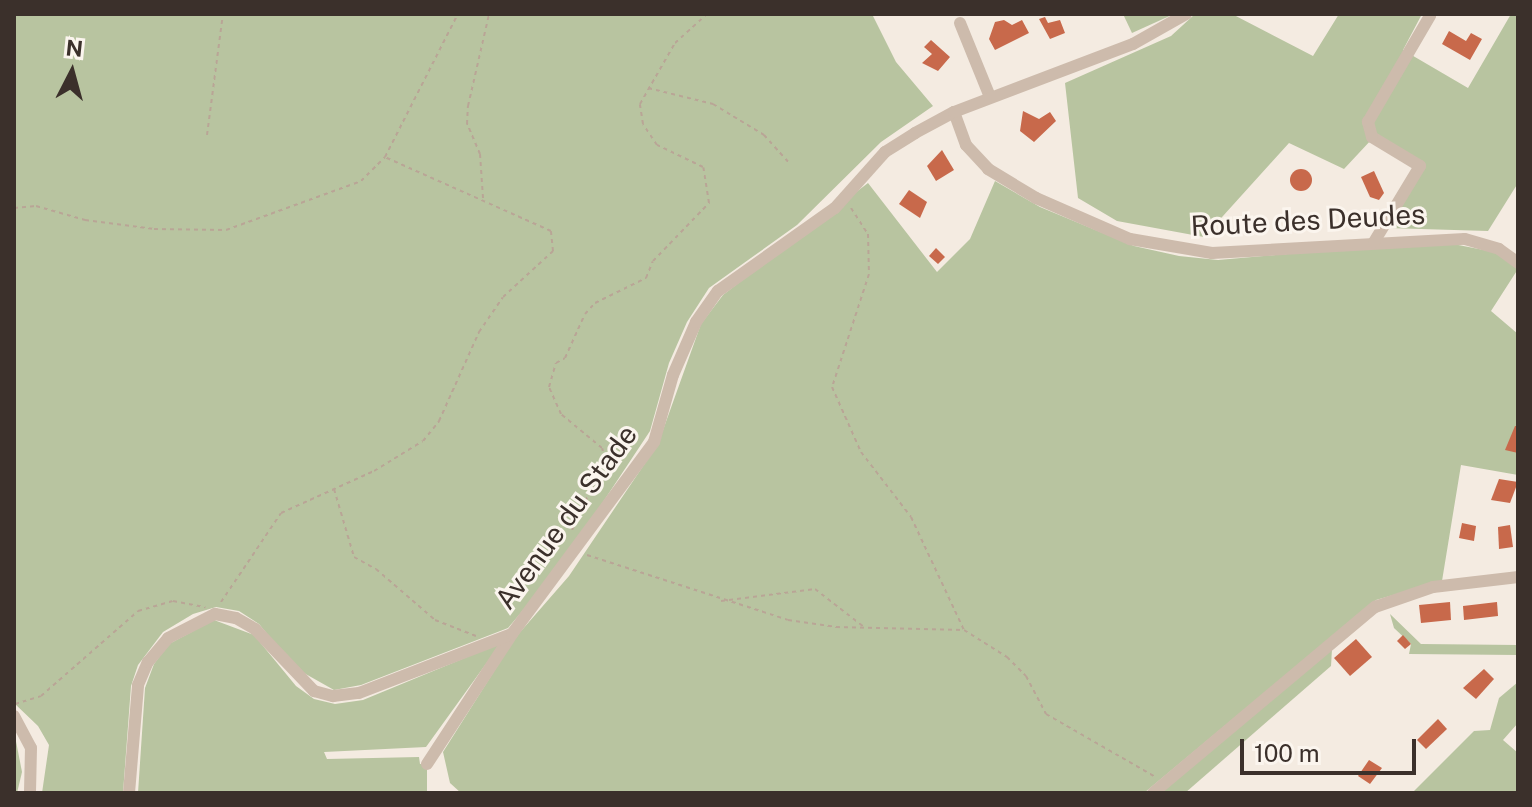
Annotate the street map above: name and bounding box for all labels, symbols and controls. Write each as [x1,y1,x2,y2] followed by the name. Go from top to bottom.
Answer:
[32,32,112,112] north arrow
[65,34,84,62] text: N
[1190,197,1426,243] street label: Route des Deudes
[488,418,644,616] street label: Avenue du Stade
[1244,723,1420,773] scale bar
[1254,739,1320,767] text: 100 m

